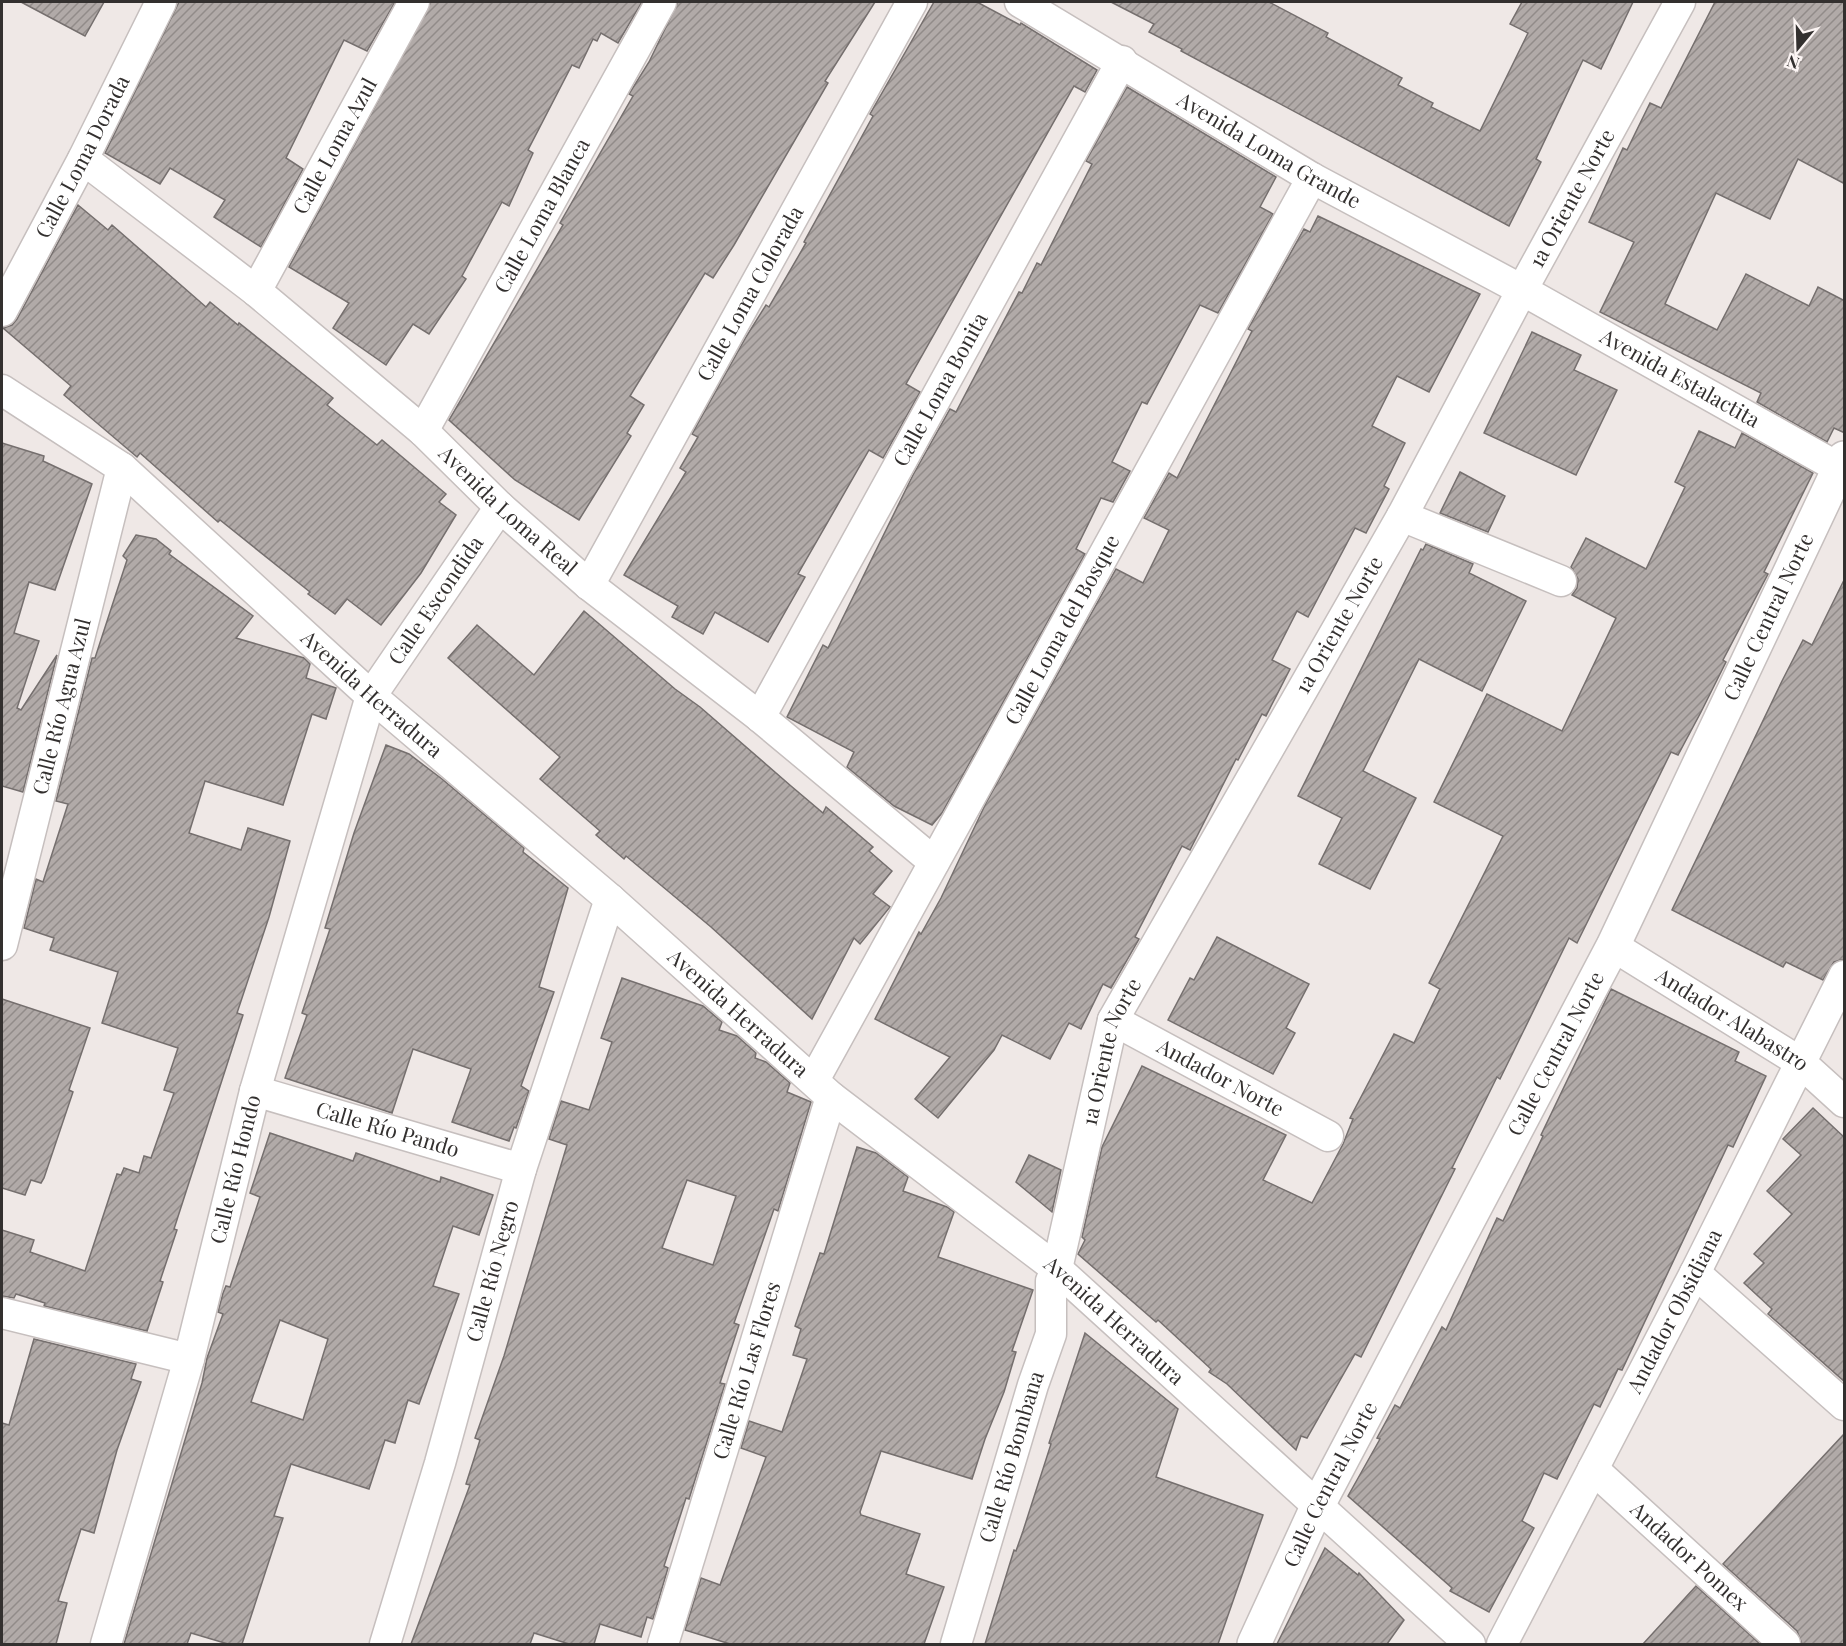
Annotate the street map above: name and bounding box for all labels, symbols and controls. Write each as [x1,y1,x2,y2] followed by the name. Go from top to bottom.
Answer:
[1768,18,1828,78] north arrow
[1784,51,1802,74] text: N
[27,69,135,242] street label: Calle Loma Dorada
[285,72,382,218] street label: Calle Loma Azul
[1172,84,1366,214] street label: Avenida Loma Grande
[1521,123,1620,272] street label: 1a Oriente Norte
[486,132,595,297] street label: Calle Loma Blanca
[689,200,809,385] street label: Calle Loma Colorada
[885,306,993,471] street label: Calle Loma Bonita
[1595,320,1766,433] street label: Avenida Estalactita
[433,438,584,580] street label: Avenida Loma Real
[1715,528,1819,705] street label: Calle Central Norte
[381,529,489,669] street label: Calle Escondida
[997,529,1125,729] street label: Calle Loma del Bosque
[1287,550,1388,698] street label: 1a Oriente Norte
[24,615,96,797] street label: Calle Río Agua Azul
[295,622,450,763] street label: Avenida Herradura
[662,941,816,1083] street label: Avenida Herradura
[1650,960,1816,1076] street label: Andador Alabastro
[1499,966,1609,1140] street label: Calle Central Norte
[1074,972,1146,1128] street label: 1a Oriente Norte
[1152,1030,1289,1122] street label: Andador Norte
[202,1092,266,1246] street label: Calle Río Hondo
[313,1094,463,1162] street label: Calle Río Pando
[458,1197,524,1345] street label: Calle Río Negro
[1619,1223,1727,1398] street label: Andador Obsidiana
[1039,1248,1192,1390] street label: Avenida Herradura
[705,1278,786,1462] street label: Calle Río Las Flores
[971,1366,1049,1546] street label: Calle Río Bombana
[1275,1396,1382,1571] street label: Calle Central Norte
[1625,1494,1755,1616] street label: Andador Pomex

